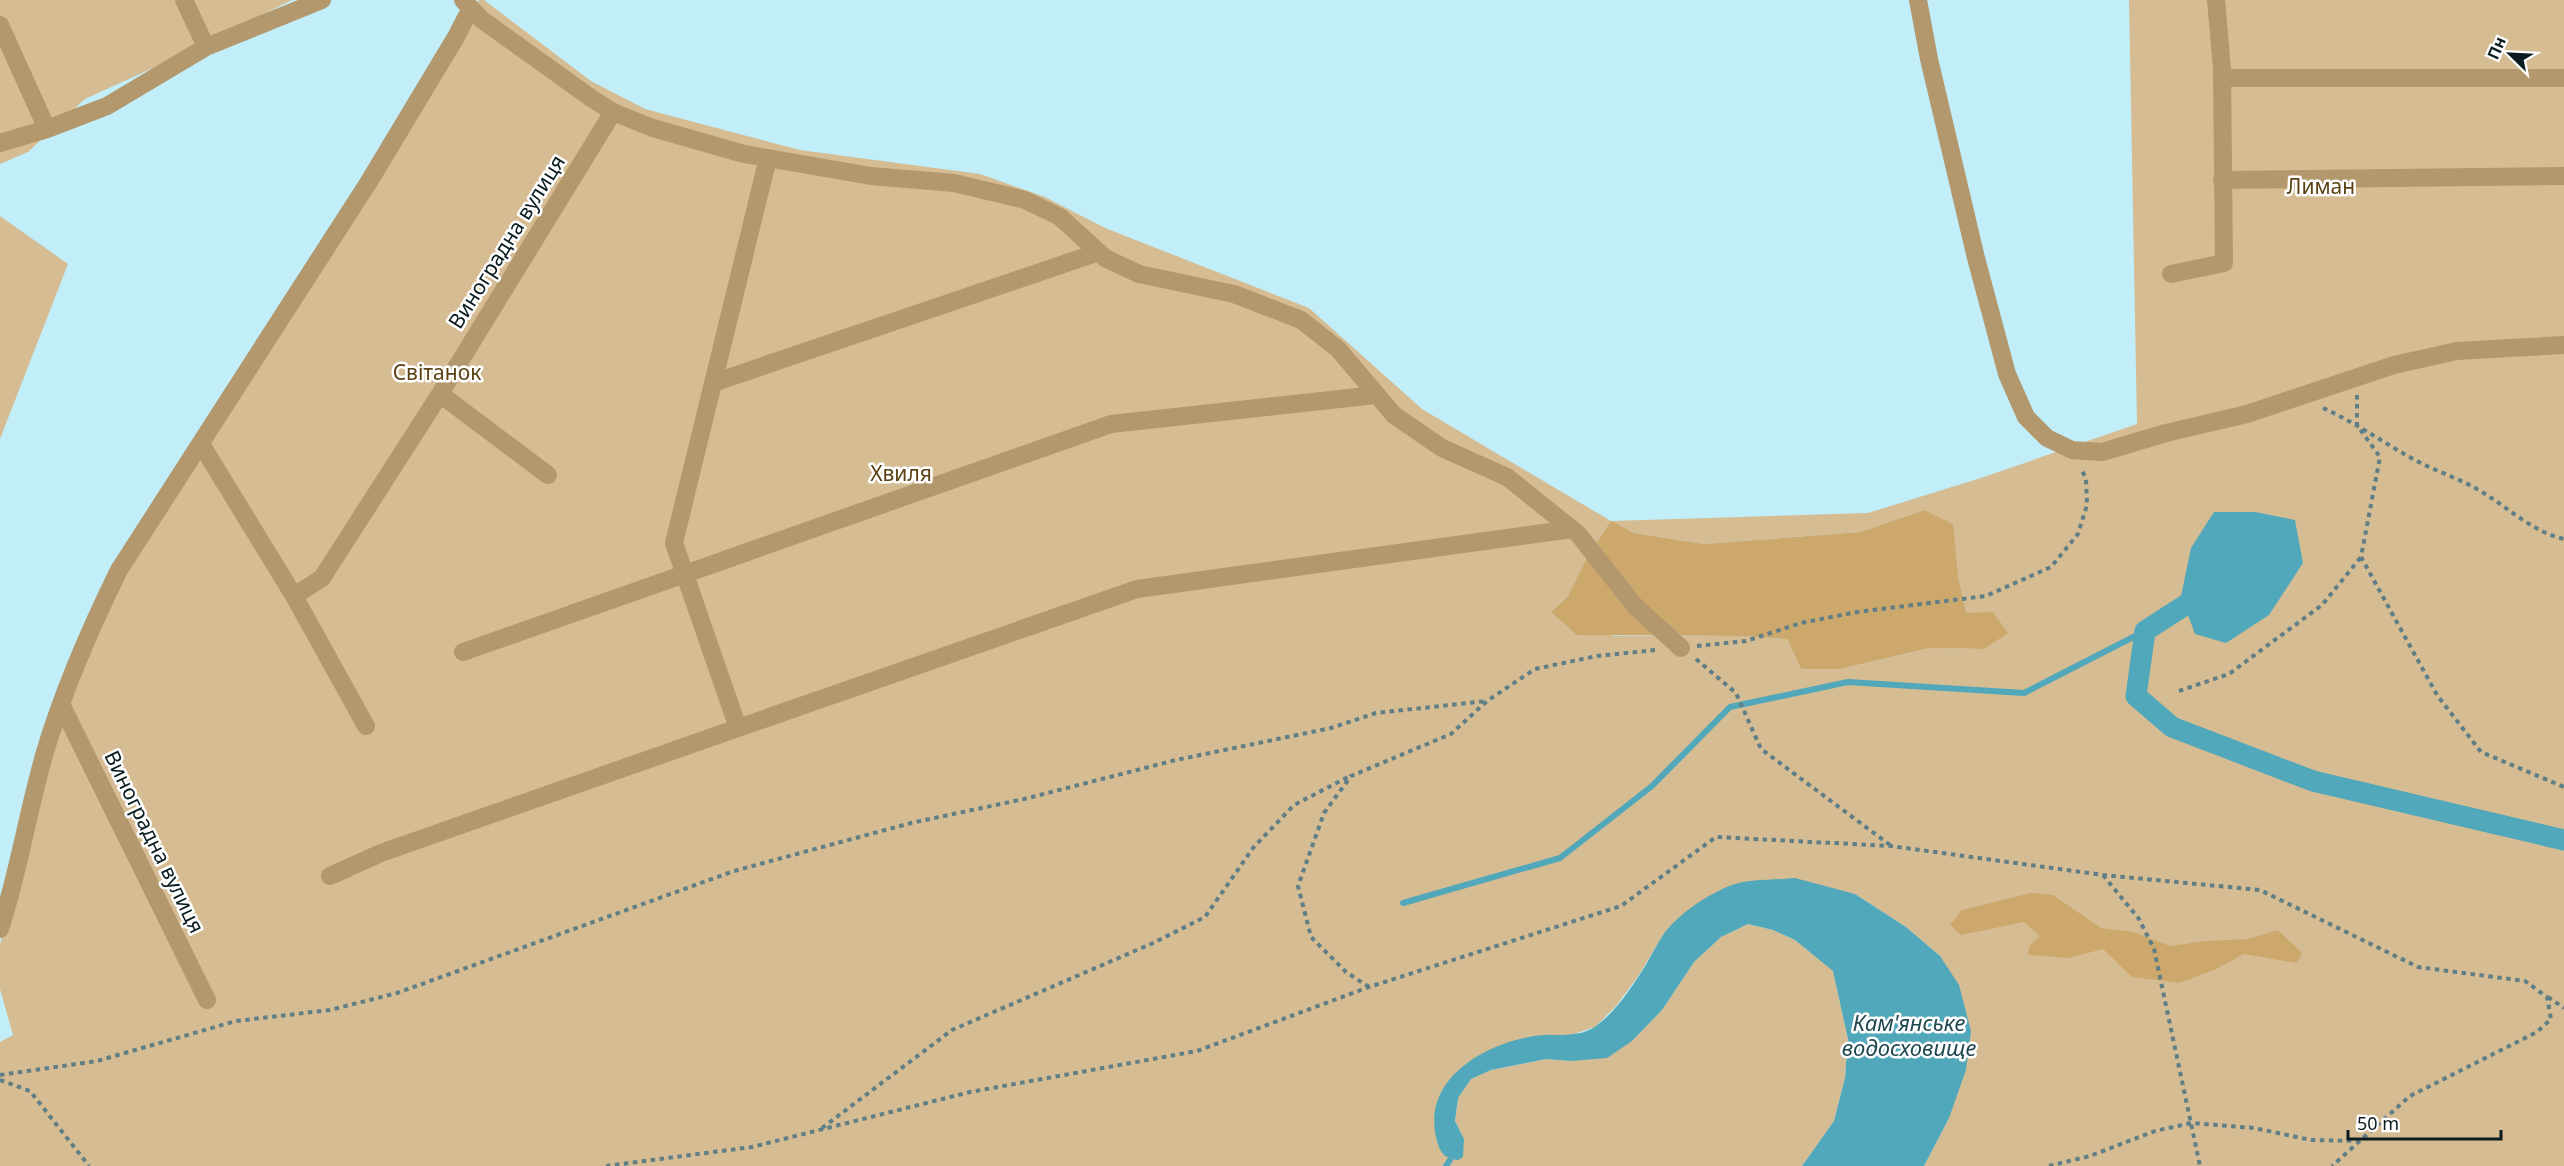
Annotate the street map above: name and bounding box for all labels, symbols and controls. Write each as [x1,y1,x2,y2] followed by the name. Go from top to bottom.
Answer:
[2480,24,2540,84] north arrow
[2482,33,2511,63] text: Пн
[441,149,571,334] street label: Виноградна вулиця
[2287,172,2355,200] park label: Лиман
[393,358,481,386] park label: Світанок
[870,459,932,487] park label: Хвиля
[98,746,211,938] street label: Виноградна вулиця
[1842,1007,1976,1062] water label: Кам'янське водосховище
[2348,1103,2501,1141] scale bar
[2357,1111,2399,1135] text: 50 m

